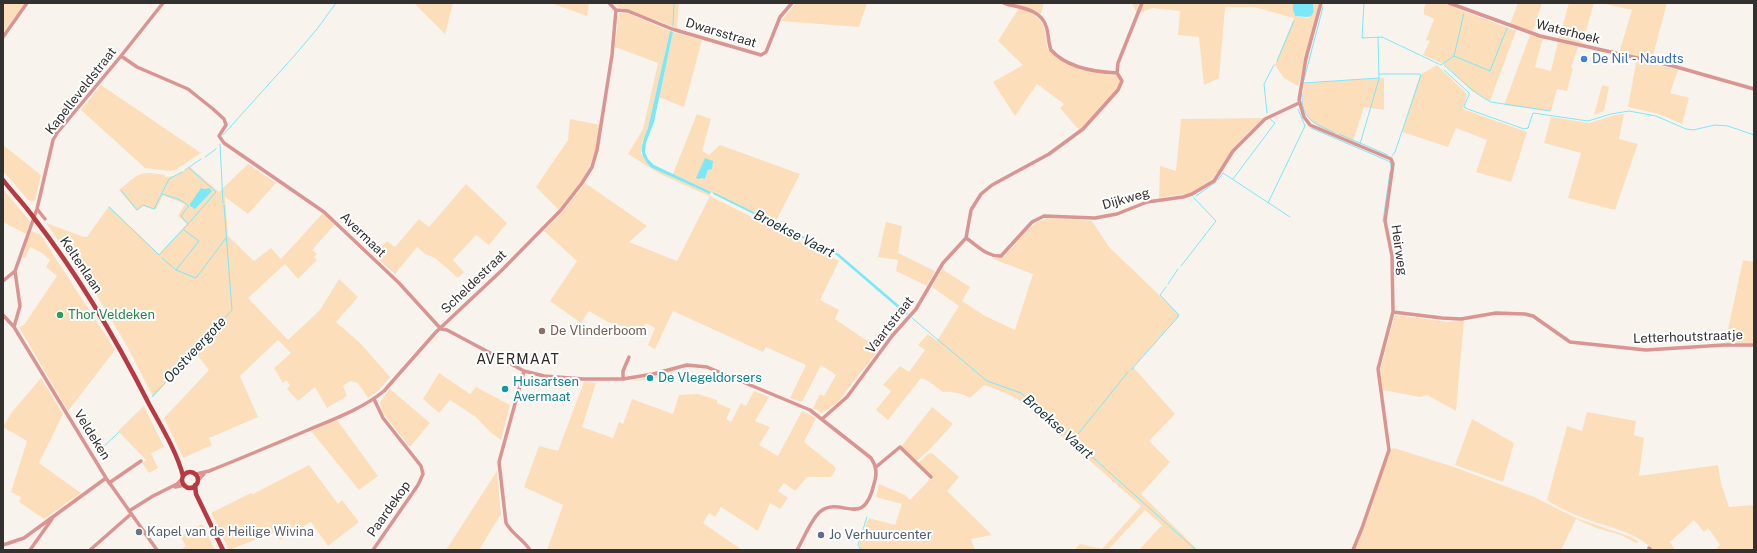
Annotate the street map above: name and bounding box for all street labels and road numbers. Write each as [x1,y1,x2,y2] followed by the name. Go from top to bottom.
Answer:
[684,15,758,51] street label: Dwarsstraat
[1534,16,1602,48] street label: Waterhoek
[42,44,120,138] street label: Kapelleveldstraat
[1100,185,1152,213] street label: Dijkweg
[337,209,389,261] street label: Avermaat
[1388,224,1410,276] street label: Heirweg
[56,234,106,296] street label: Keltenlaan
[438,247,510,317] street label: Scheldestraat
[863,293,917,357] street label: Vaartstraat
[1633,327,1743,347] street label: Letterhoutstraatje
[71,407,113,463] street label: Veldeken
[364,478,414,540] street label: Paardekop

